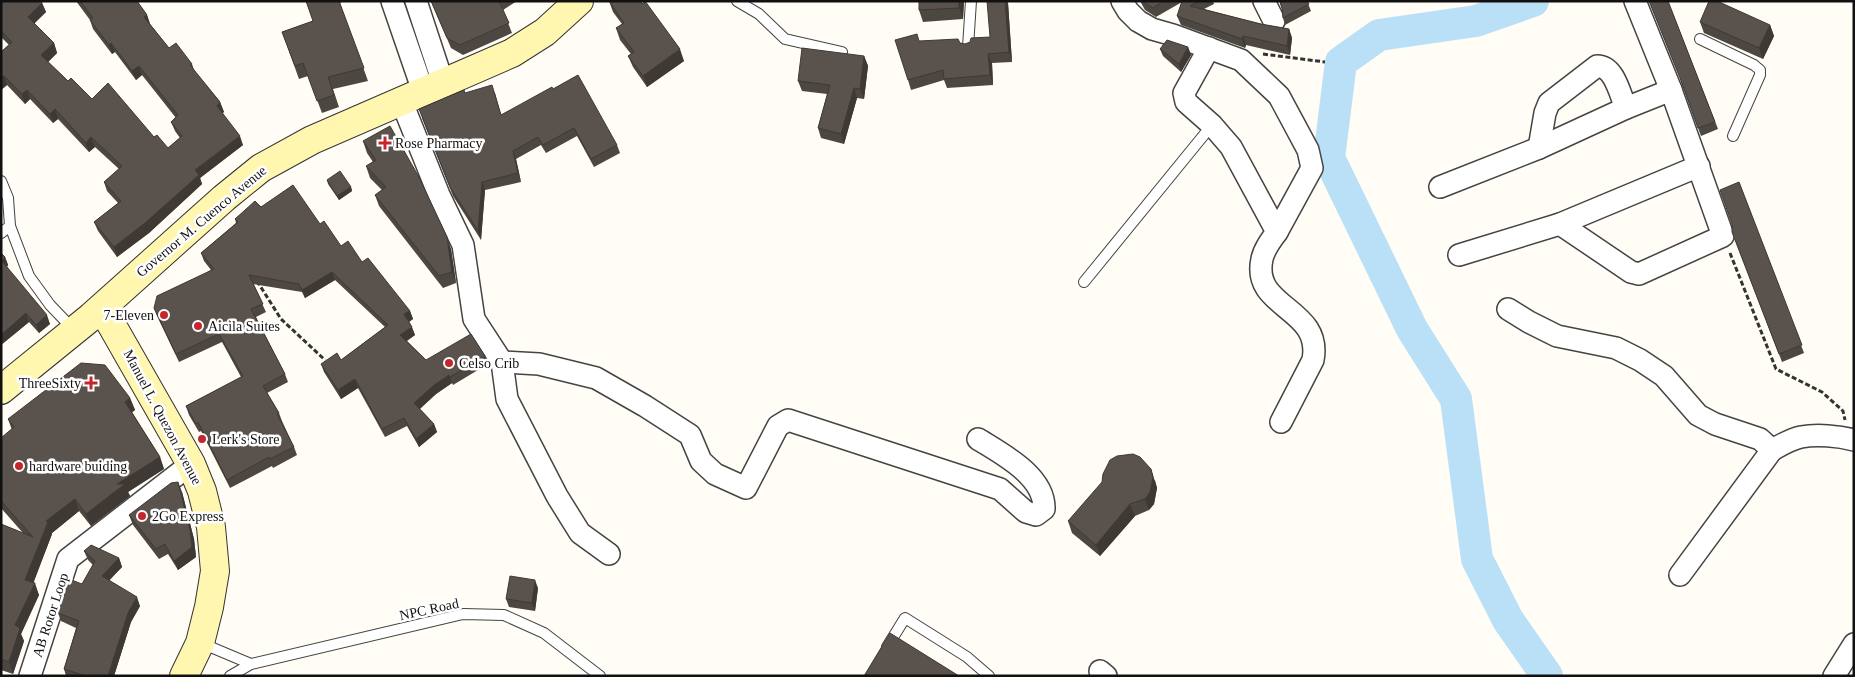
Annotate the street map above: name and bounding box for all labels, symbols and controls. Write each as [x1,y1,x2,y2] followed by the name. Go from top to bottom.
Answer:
[395,136,482,151] place label: Rose Pharmacy
[379,137,391,149] marker: Rose Pharmacy
[133,163,269,280] street label: Governor M. Cuenco Avenue
[103,308,154,323] place label: 7-Eleven
[158,309,170,321] marker: 7-Eleven
[208,319,280,334] place label: Aicila Suites
[192,320,204,332] marker: Aicila Suites
[121,347,205,487] street label: Manuel L. Quezon Avenue
[459,356,519,371] place label: Celso Crib
[443,357,455,369] marker: Celso Crib
[19,376,81,391] place label: ThreeSixty
[85,377,97,389] marker: ThreeSixty
[212,432,279,447] place label: Lerk's Store
[196,433,208,445] marker: Lerk's Store
[29,459,127,474] place label: hardware buiding
[13,460,25,472] marker: hardware buiding
[152,509,224,524] place label: 2Go Express
[136,510,148,522] marker: 2Go Express
[30,571,71,659] street label: AB Rotor Loop
[398,596,460,623] street label: NPC Road

